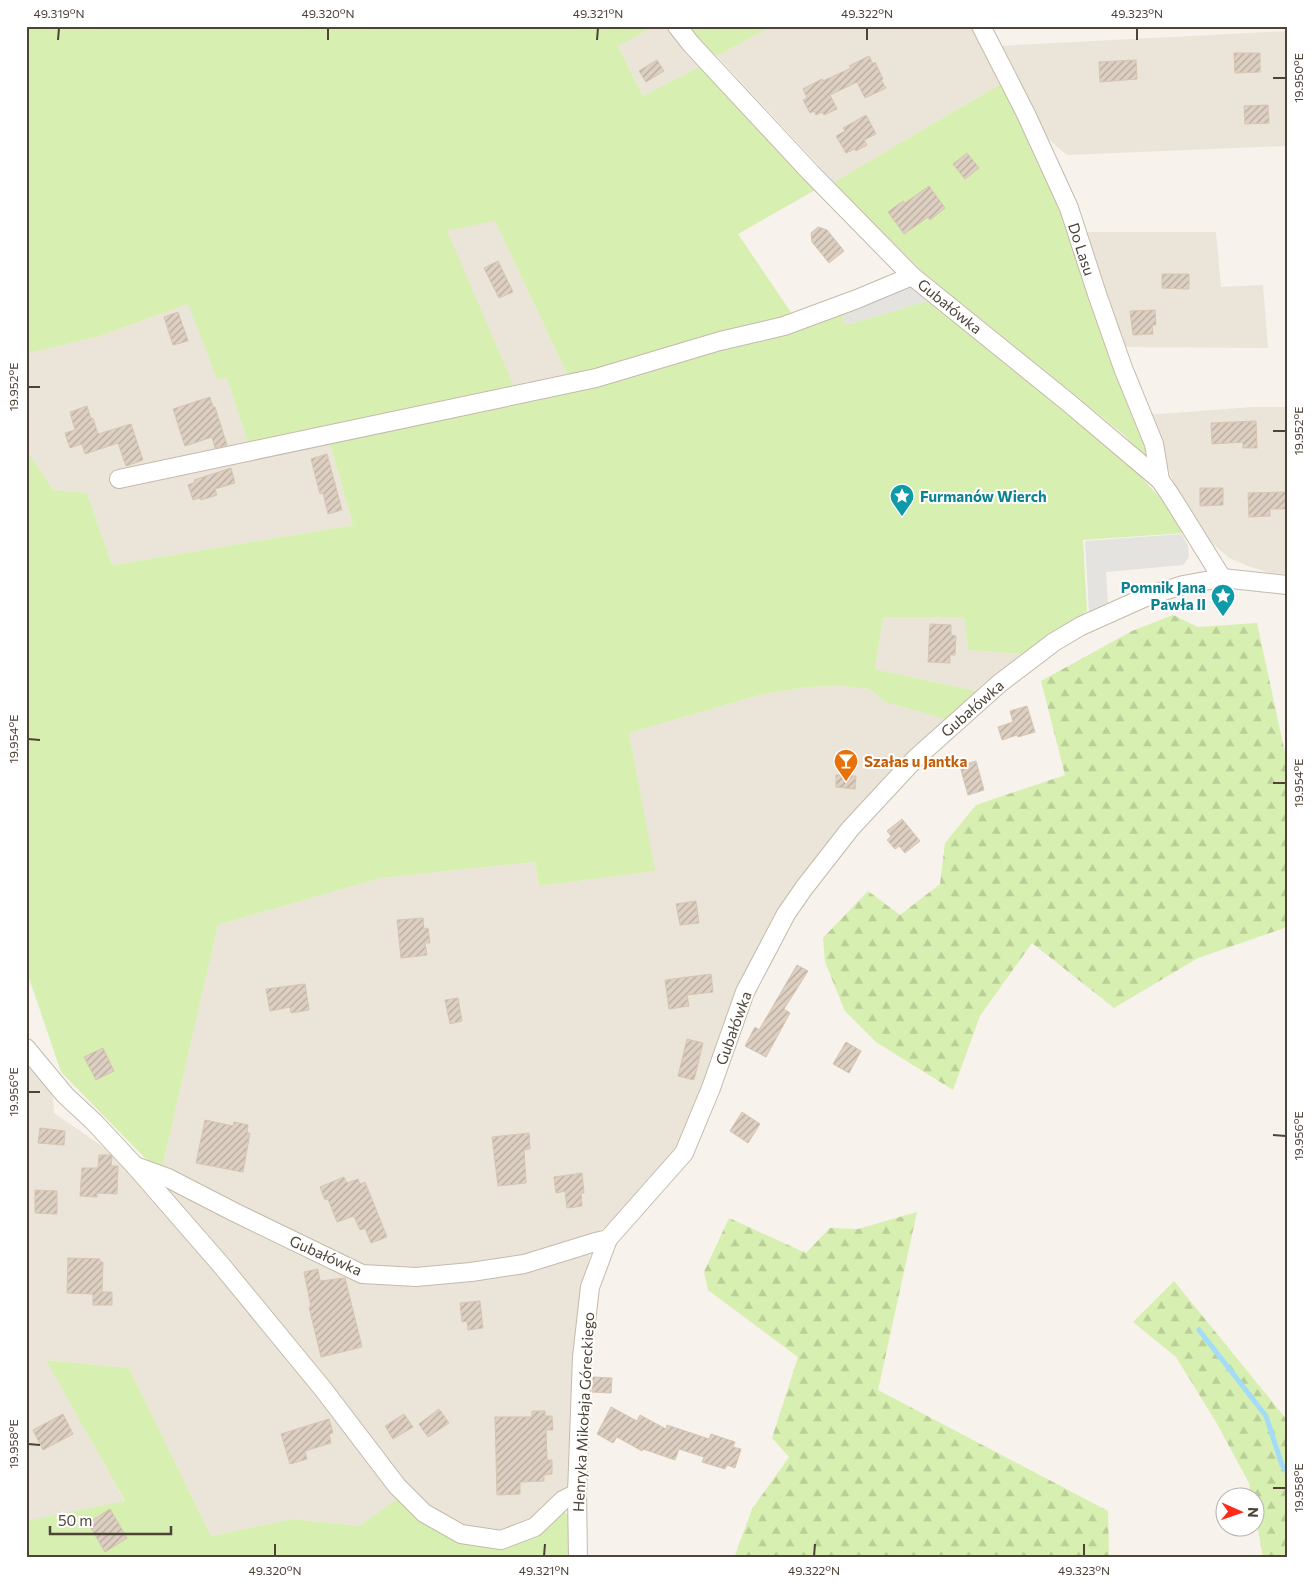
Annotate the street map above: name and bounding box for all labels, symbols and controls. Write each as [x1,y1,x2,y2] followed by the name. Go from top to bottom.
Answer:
[33,6,85,20] text: 49.319°N
[301,6,355,20] text: 49.320°N
[573,6,623,20] text: 49.321°N
[841,6,893,20] text: 49.322°N
[1111,6,1163,20] text: 49.323°N
[1291,53,1305,103] text: 19.950°E
[1065,220,1099,278] street label: Do Lasu
[914,275,986,337] street label: Gubałówka
[6,363,20,411] text: 19.952°E
[1291,407,1305,455] text: 19.952°E
[889,483,915,517] place icon: Furmanów Wierch
[920,487,1047,505] place label: Furmanów Wierch
[1121,578,1206,613] place label: Pomnik Jana Pawła II
[1210,583,1236,617] place icon: Pomnik Jana Pawła II
[937,676,1007,740] street label: Gubałówka
[6,715,20,763] text: 19.954°E
[833,748,859,782] bar icon: Szałas u Jantka
[864,752,967,770] place label: Szałas u Jantka
[1291,759,1305,807] text: 19.954°E
[711,989,755,1067] street label: Gubałówka
[6,1067,20,1117] text: 19.956°E
[1291,1111,1305,1161] text: 19.956°E
[287,1231,365,1279] street label: Gubałówka
[569,1312,597,1512] street label: Henryka Mikołaja Góreckiego
[6,1419,20,1469] text: 19.958°E
[1291,1463,1305,1513] text: 19.958°E
[1216,1486,1266,1536] north arrow
[50,1504,171,1536] scale bar
[1245,1507,1262,1518] text: N
[58,1511,92,1529] text: 50 m
[248,1563,302,1577] text: 49.320°N
[519,1563,569,1577] text: 49.321°N
[788,1563,840,1577] text: 49.322°N
[1058,1563,1110,1577] text: 49.323°N

